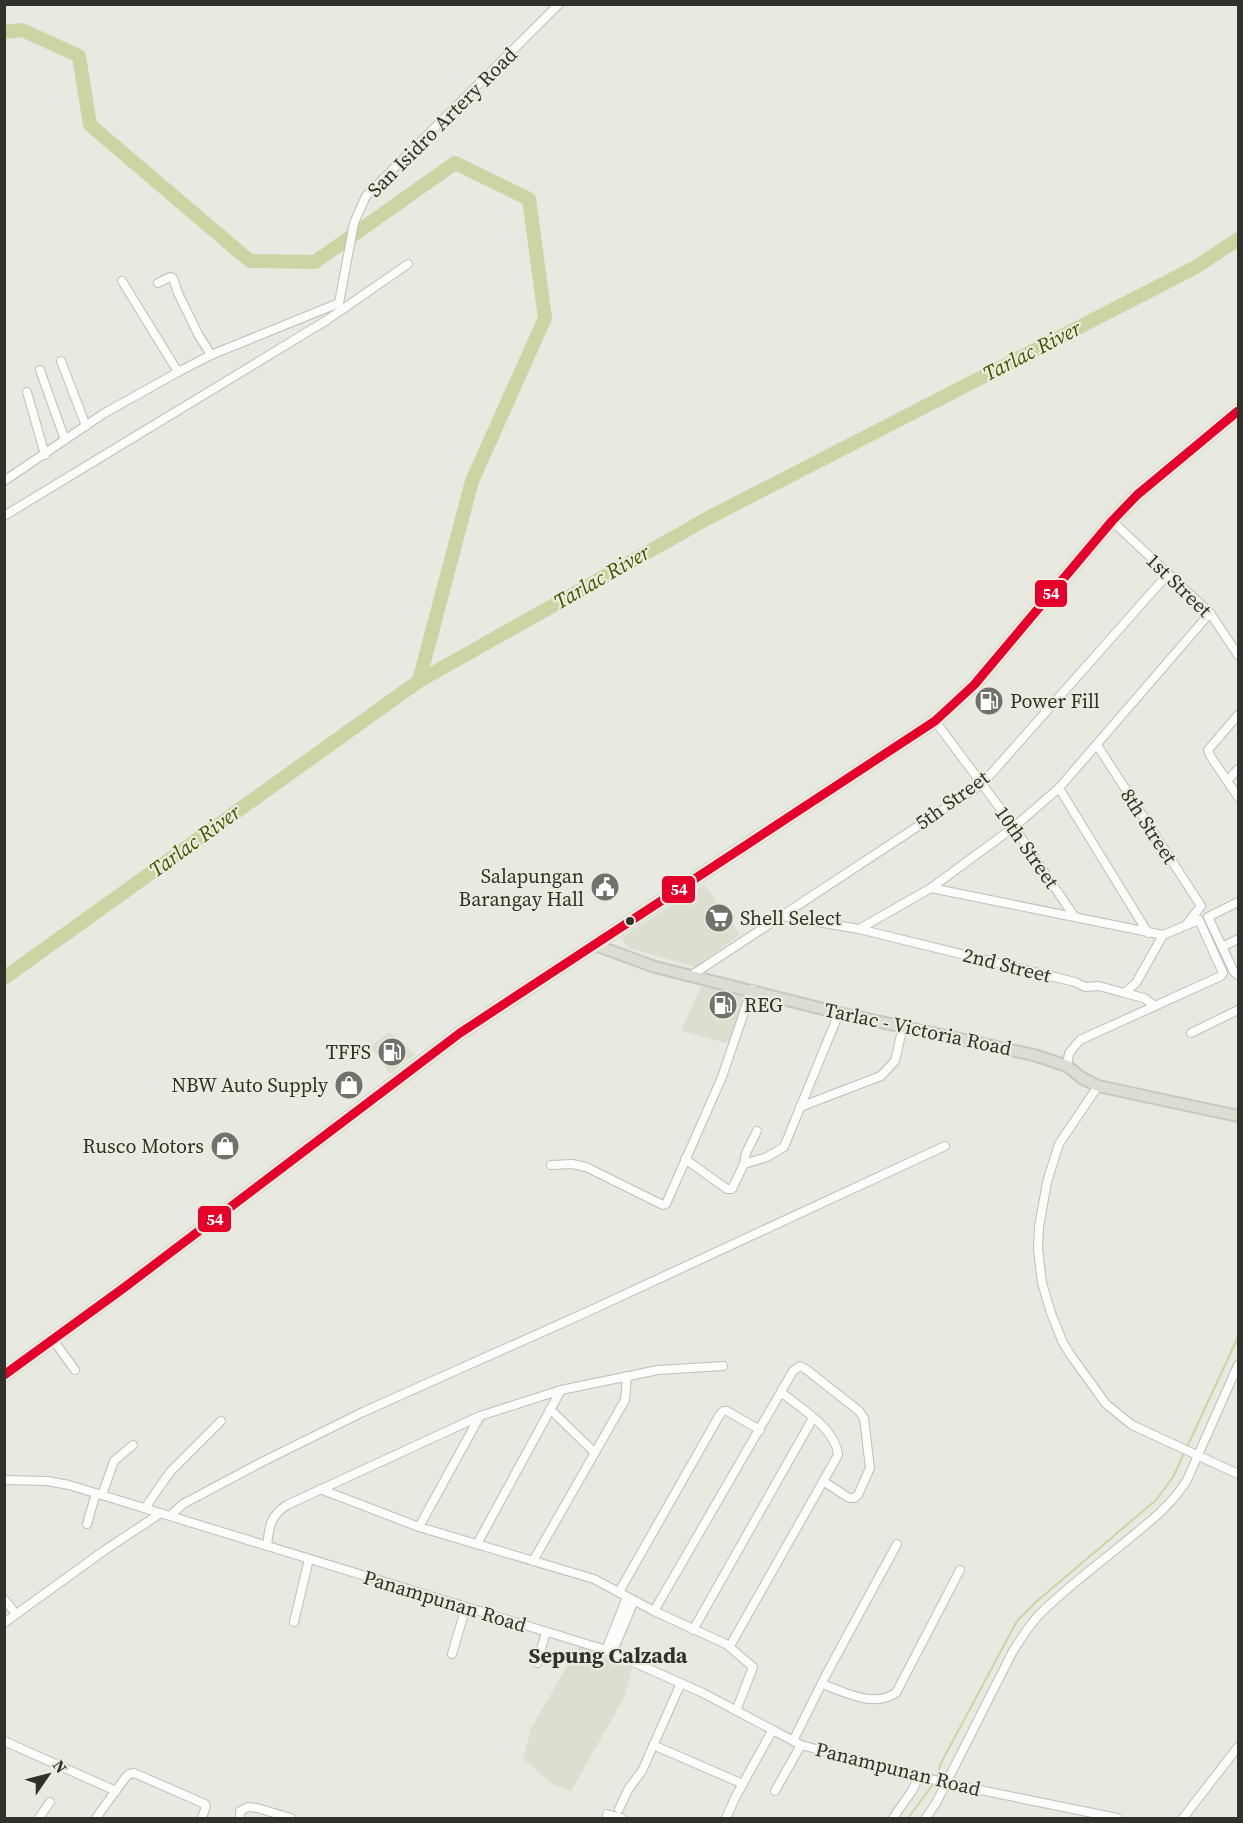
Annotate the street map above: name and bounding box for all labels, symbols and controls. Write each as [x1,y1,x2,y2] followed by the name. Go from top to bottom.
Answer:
[361,40,524,203] street label: San Isidro Artery Road
[978,313,1086,388] water label: Tarlac River
[548,537,656,616] water label: Tarlac River
[1140,547,1218,624] street label: 1st Street
[1034,579,1068,608] line badge: 54
[1042,582,1060,604] text: 54
[973,685,1005,717] fuel station icon: Power Fill
[1010,687,1100,715] place label: Power Fill
[909,763,995,836] street label: 5th Street
[1114,783,1184,870] street label: 8th Street
[143,797,247,884] water label: Tarlac River
[988,800,1066,894] street label: 10th Street
[459,862,584,913] place label: Salapungan Barangay Hall
[589,871,621,903] public building icon: Salapungan Barangay Hall
[661,875,696,904] line badge: 54
[670,878,688,900] text: 54
[703,902,735,934] supermarket icon: Shell Select
[740,904,842,932] place label: Shell Select
[624,915,636,927] unlabelled marker
[960,941,1054,990] street label: 2nd Street
[707,989,739,1021] fuel station icon: REG
[744,991,783,1019] place label: REG
[822,995,1015,1063] street label: Tarlac - Victoria Road
[376,1036,408,1068] fuel station icon: TFFS
[326,1038,371,1066] place label: TFFS
[333,1069,365,1101] shop icon: NBW Auto Supply
[172,1071,329,1099] place label: NBW Auto Supply
[209,1130,241,1162] shop icon: Rusco Motors
[83,1132,204,1160] place label: Rusco Motors
[197,1205,232,1233] line badge: 54
[206,1208,224,1230] text: 54
[360,1563,531,1639] street label: Panampunan Road
[529,1640,688,1670] district label: Sepung Calzada
[813,1735,984,1803] street label: Panampunan Road
[18,1745,78,1805] north arrow
[48,1755,73,1778] text: N

